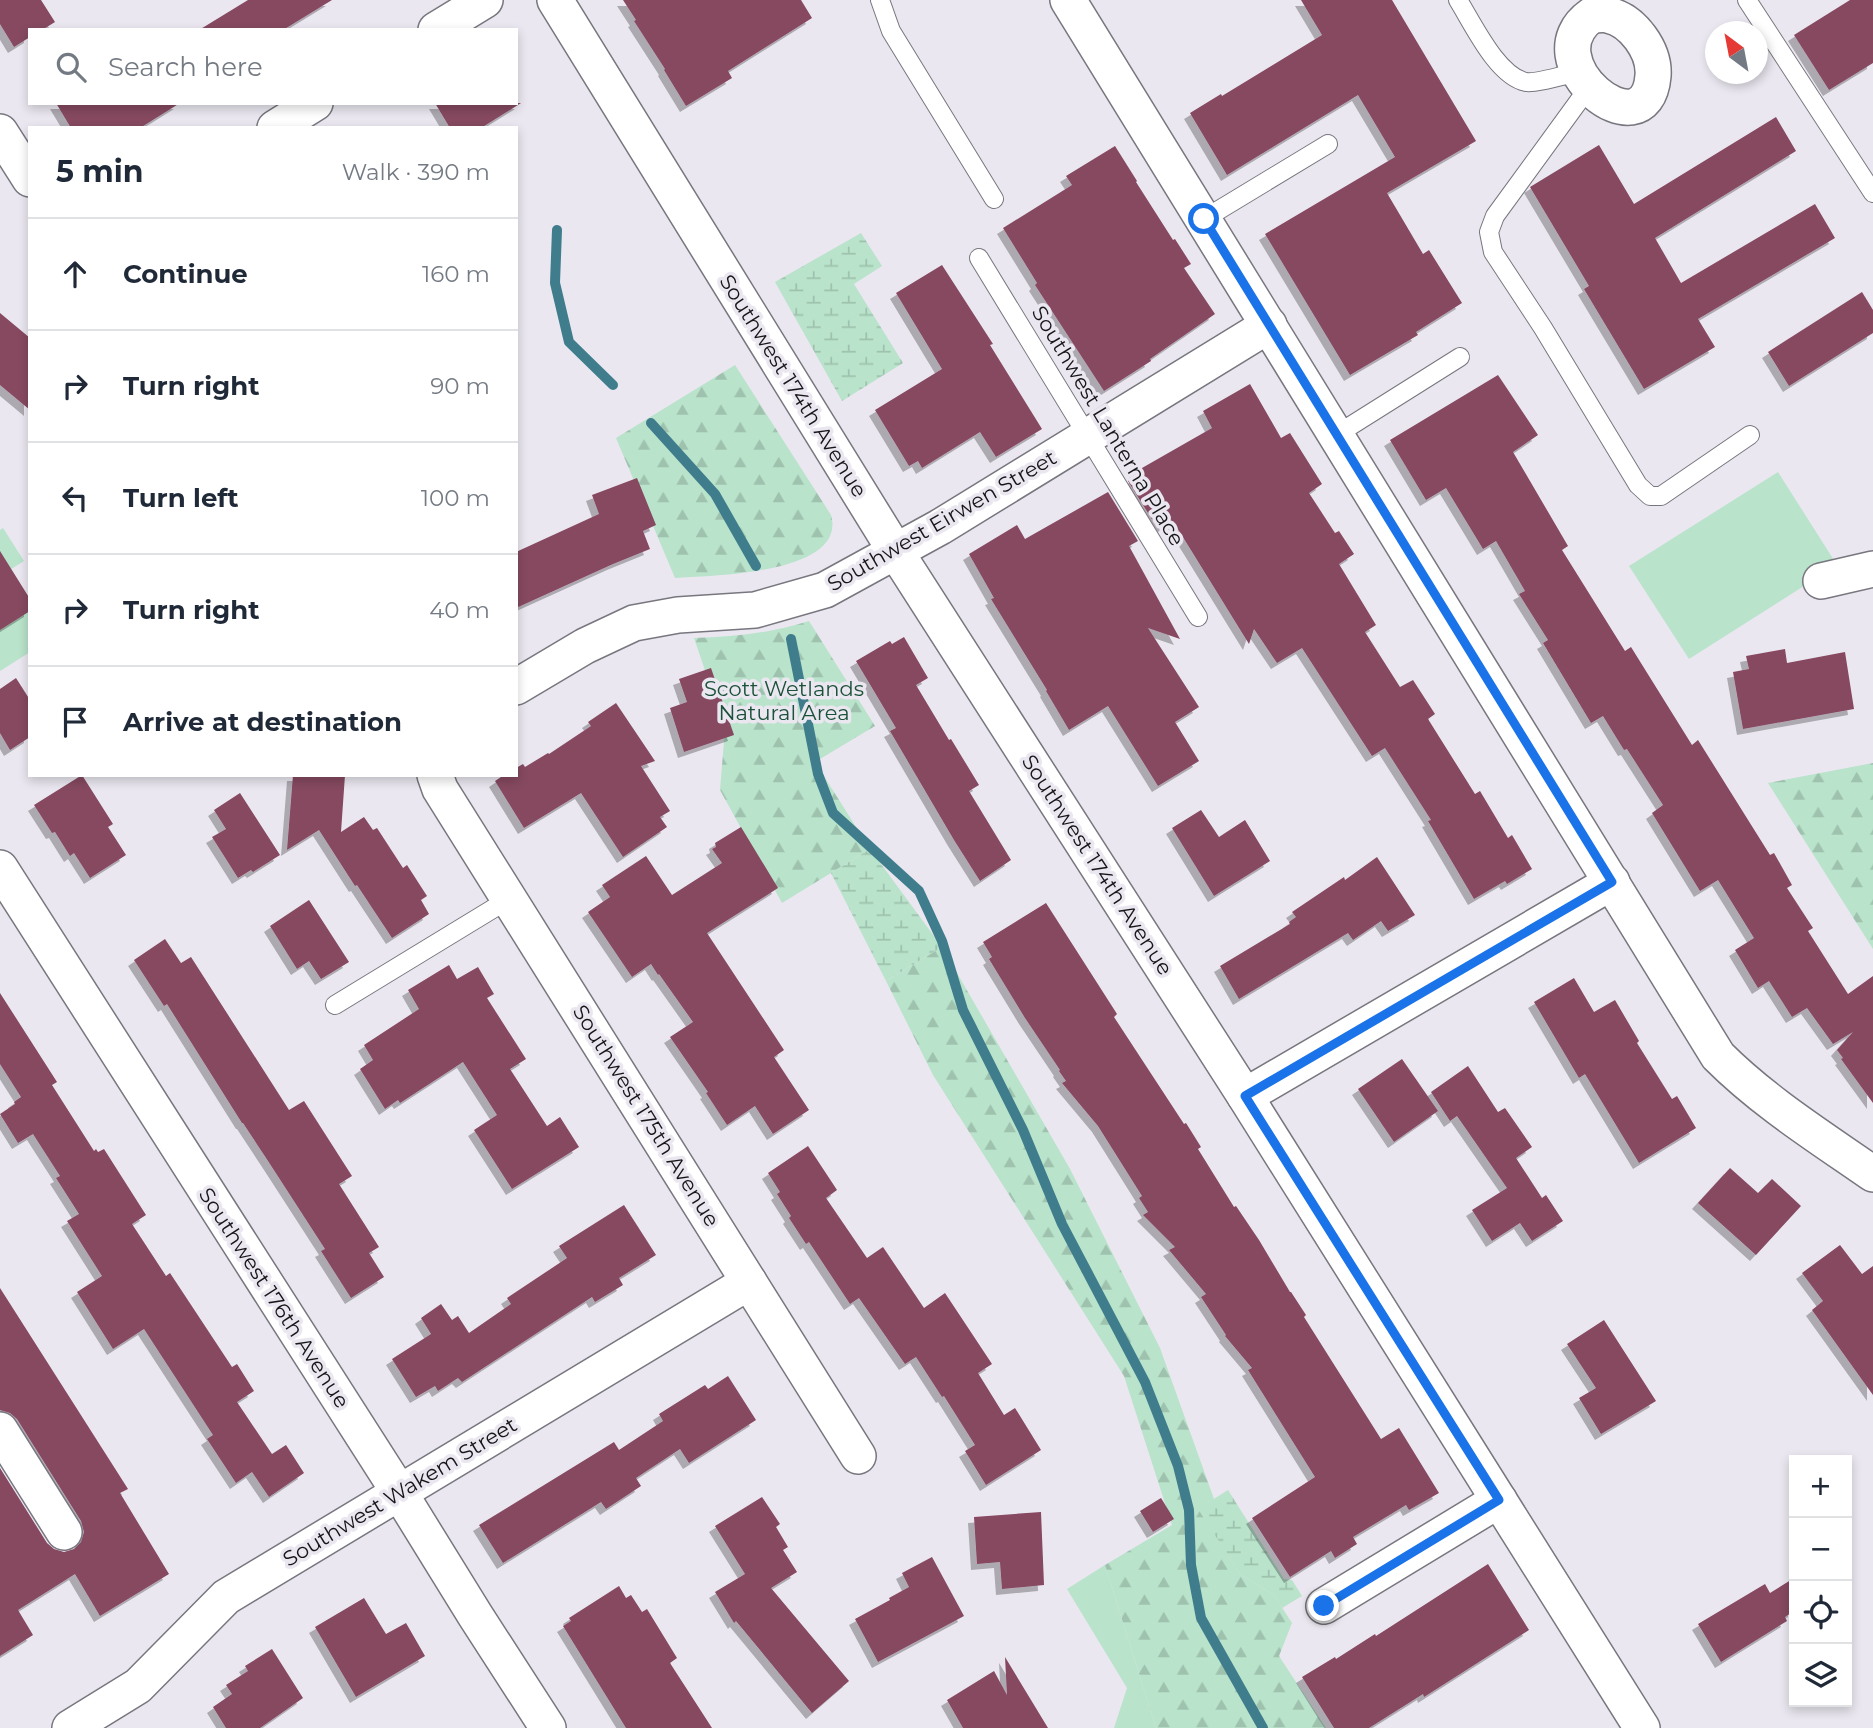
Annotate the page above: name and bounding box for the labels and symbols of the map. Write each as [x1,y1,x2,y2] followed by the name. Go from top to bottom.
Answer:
[1705,21,1768,84] north arrow
[1188,203,1219,234] route start
[715,270,872,502] street label: Southwest 174th Avenue
[1027,301,1190,550] street label: Southwest Lanterna Place
[823,445,1061,596] street label: Southwest Eirwen Street
[704,676,864,725] park label: Scott Wetlands Natural Area
[1017,750,1178,980] street label: Southwest 174th Avenue
[568,1000,725,1231] street label: Southwest 175th Avenue
[194,1183,355,1413] street label: Southwest 176th Avenue
[278,1412,521,1571] street label: Southwest Wakem Street
[1308,1590,1339,1621] route end

